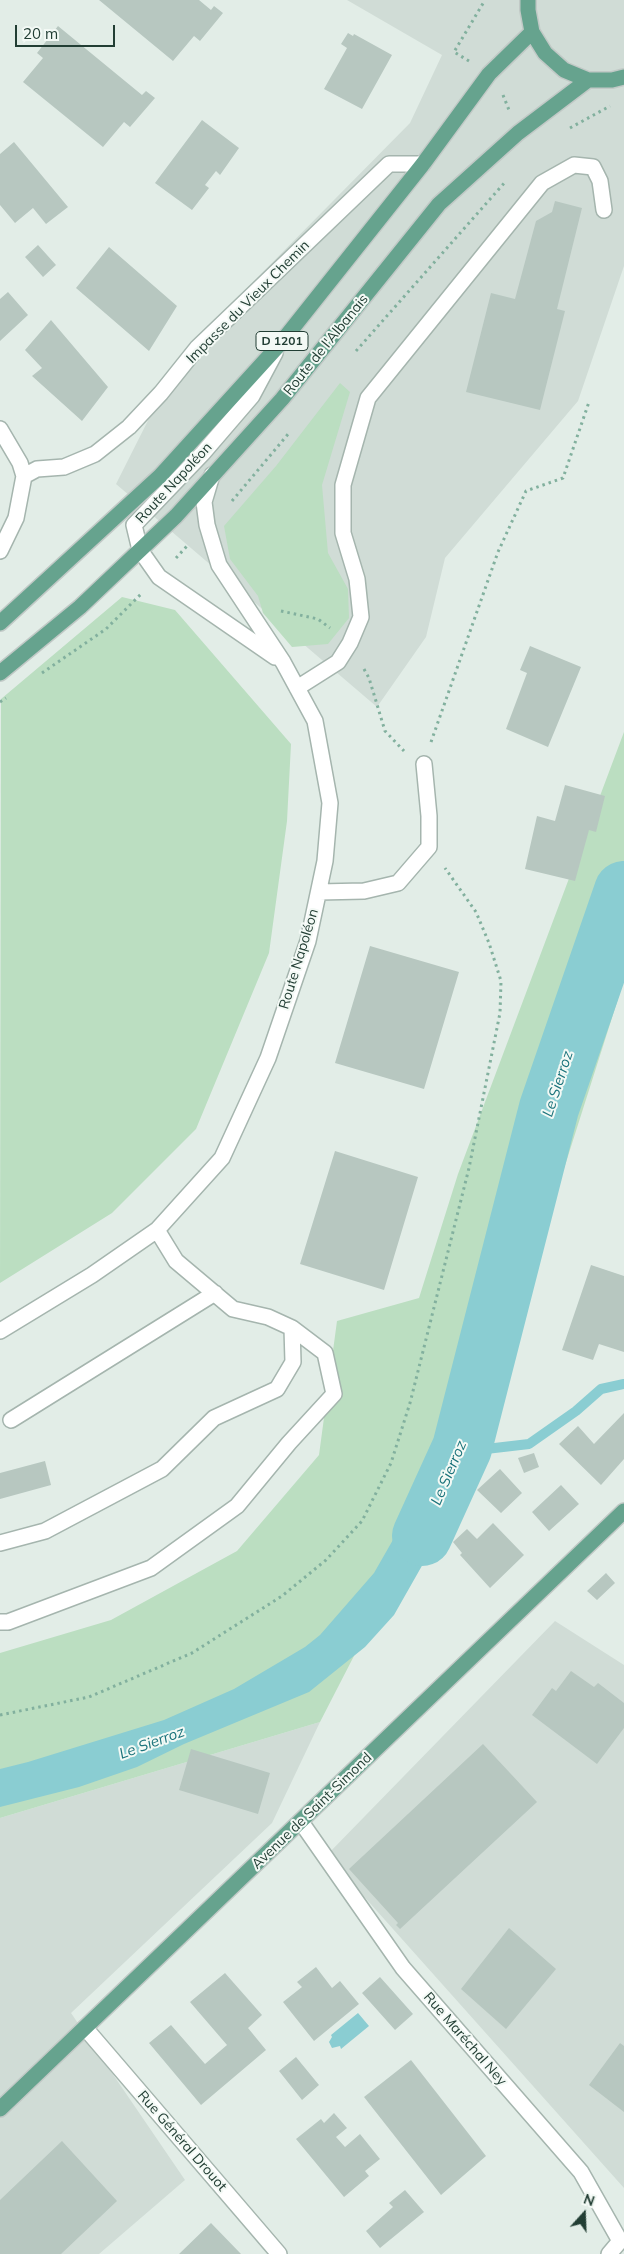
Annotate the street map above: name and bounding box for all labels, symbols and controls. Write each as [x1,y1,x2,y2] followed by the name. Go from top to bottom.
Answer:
[18,15,118,47] scale bar
[23,24,58,43] text: 20 m
[183,237,313,367] street label: Impasse du Vieux Chemin
[280,291,372,399] street label: Route de l'Albanais
[256,332,308,351] road number: D 1201
[132,439,216,527] street label: Route Napoléon
[276,907,322,1011] street label: Route Napoléon
[539,1049,577,1119] water label: Le Sierroz
[427,1438,471,1508] water label: Le Sierroz
[117,1723,187,1763] water label: Le Sierroz
[249,1749,375,1873] street label: Avenue de Saint-Simond
[420,1989,510,2089] street label: Rue Maréchal Ney
[134,2087,230,2195] street label: Rue Général Drouot
[559,2189,609,2239] north arrow
[581,2190,597,2210] text: N

